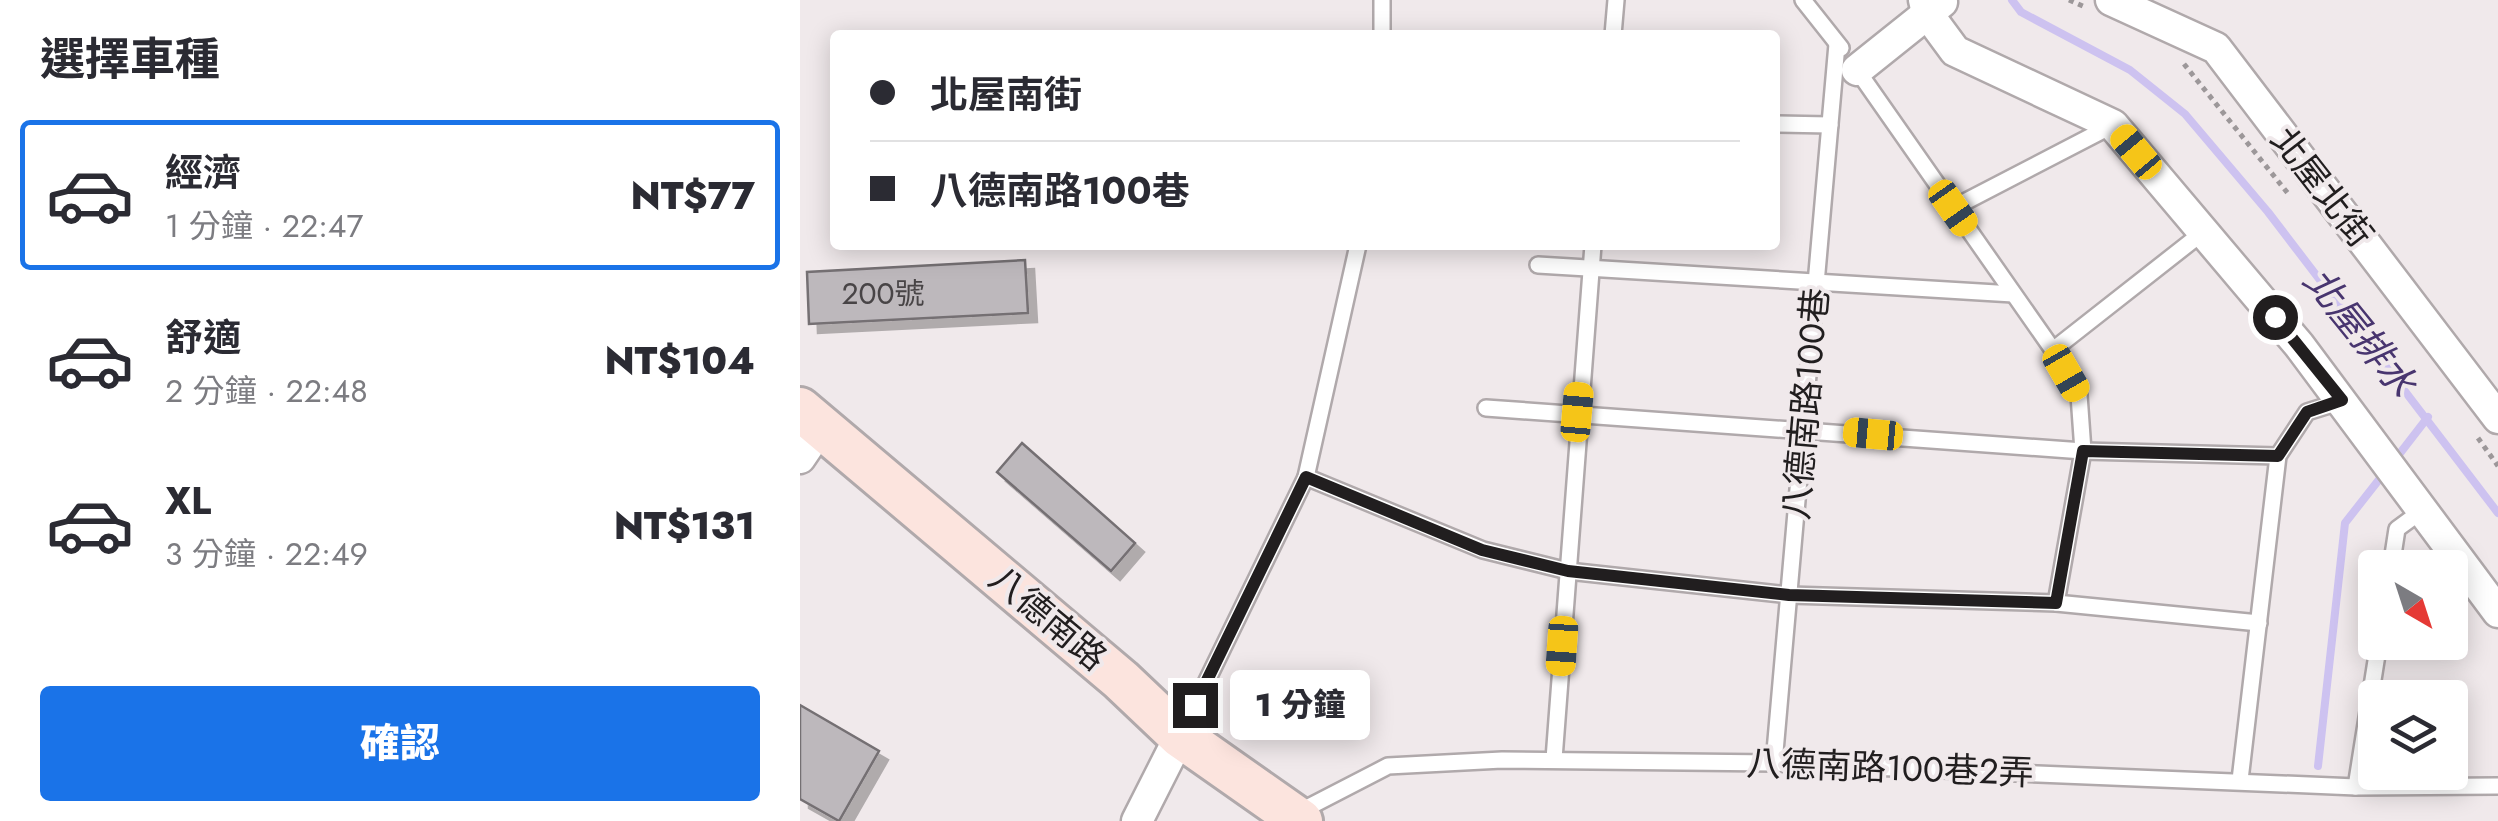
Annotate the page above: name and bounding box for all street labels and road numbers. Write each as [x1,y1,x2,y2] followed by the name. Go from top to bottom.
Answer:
[2259,116,2385,258] street label: 北屋北街
[1771,286,1841,522] street label: 八德南路100巷
[978,554,1118,682] street label: 八德南路
[1745,738,2035,798] street label: 八德南路100巷2弄

